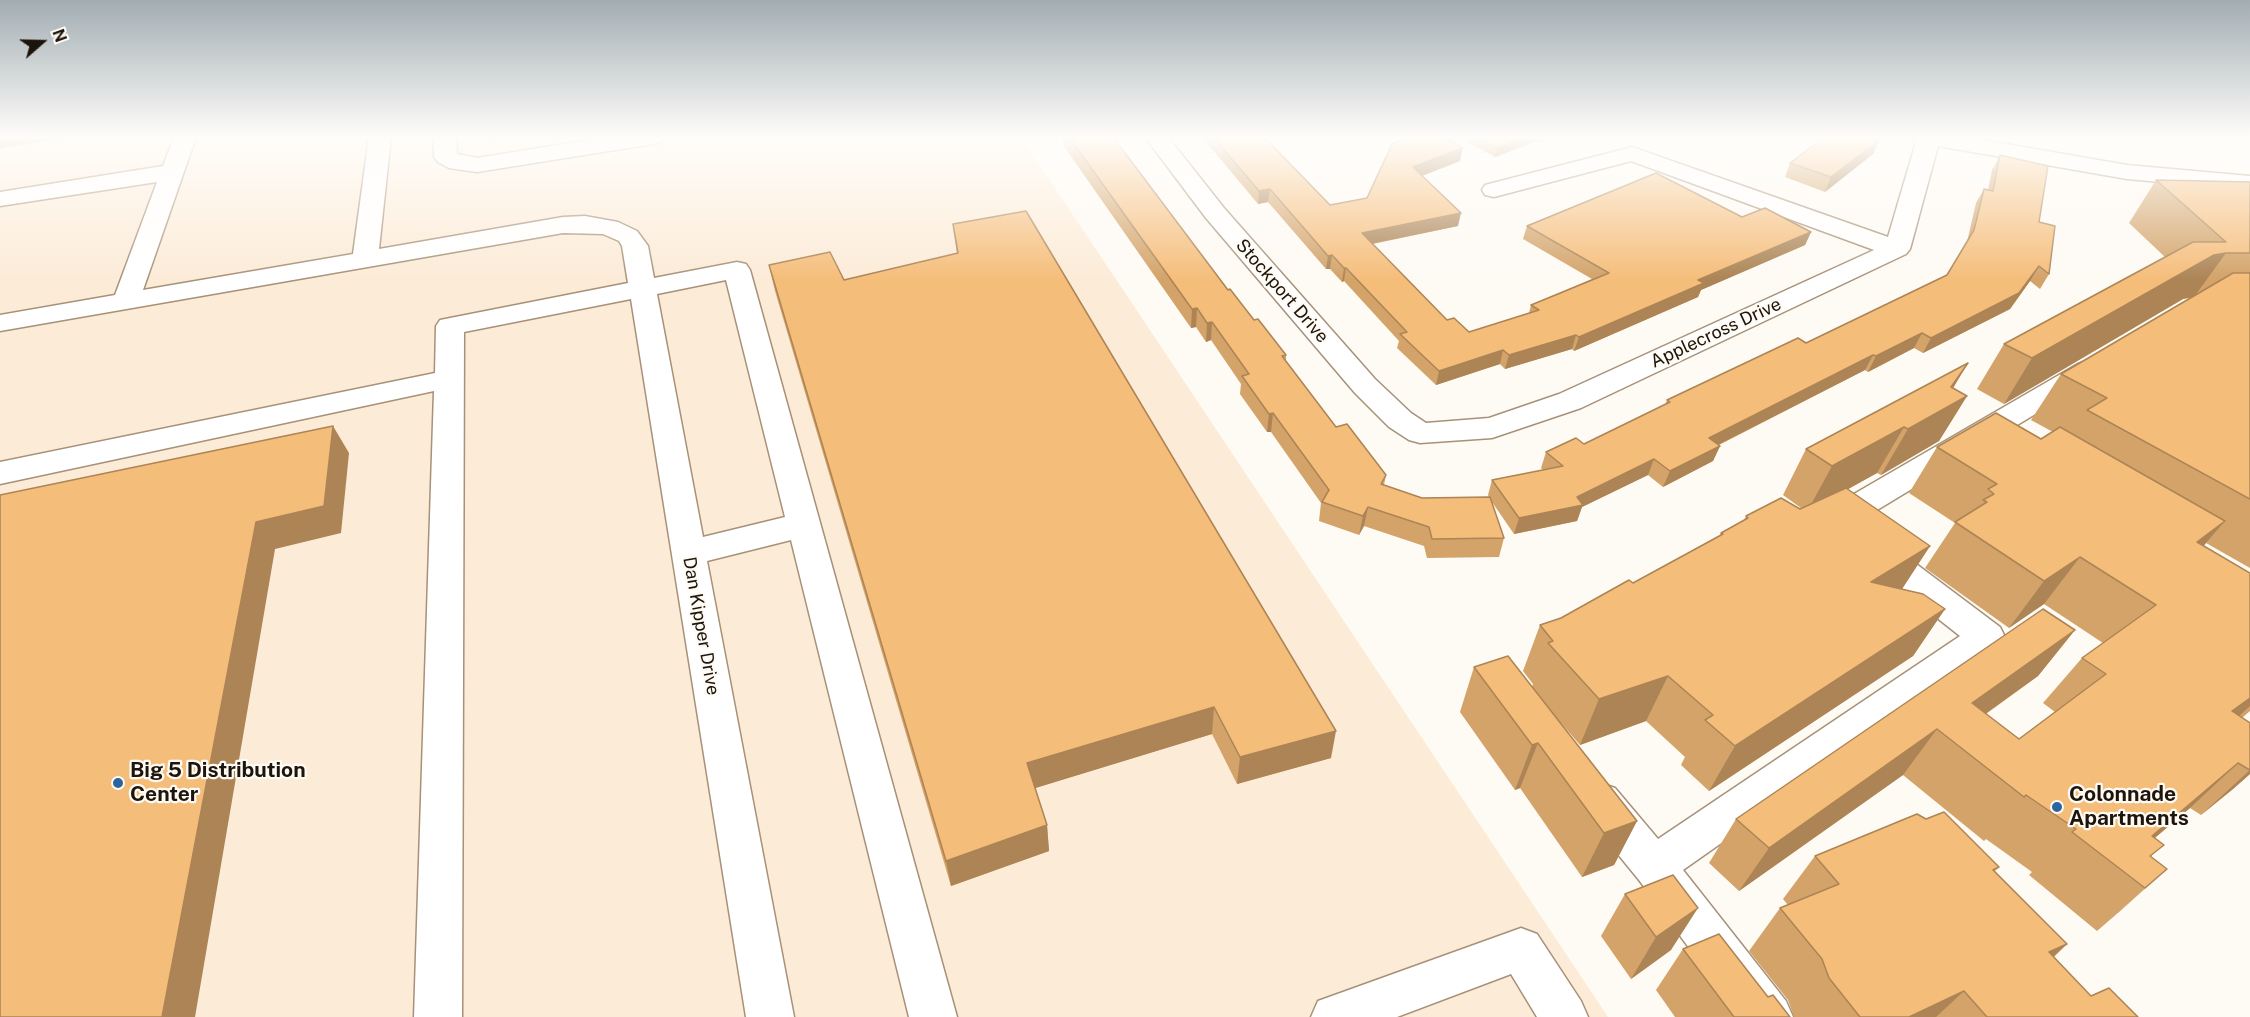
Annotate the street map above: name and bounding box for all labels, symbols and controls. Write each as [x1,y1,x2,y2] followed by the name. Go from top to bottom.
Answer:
[12,12,72,72] north arrow
[48,27,70,45] text: N
[1231,235,1333,347] street label: Stockport Drive
[1647,293,1785,373] street label: Applecross Drive
[678,555,724,697] street label: Dan Kipper Drive
[130,758,306,808] place label: Big 5 Distribution Center
[111,776,125,790] marker: Big 5 Distribution Center
[2069,782,2189,832] place label: Colonnade Apartments
[2050,800,2064,814] marker: Colonnade Apartments

